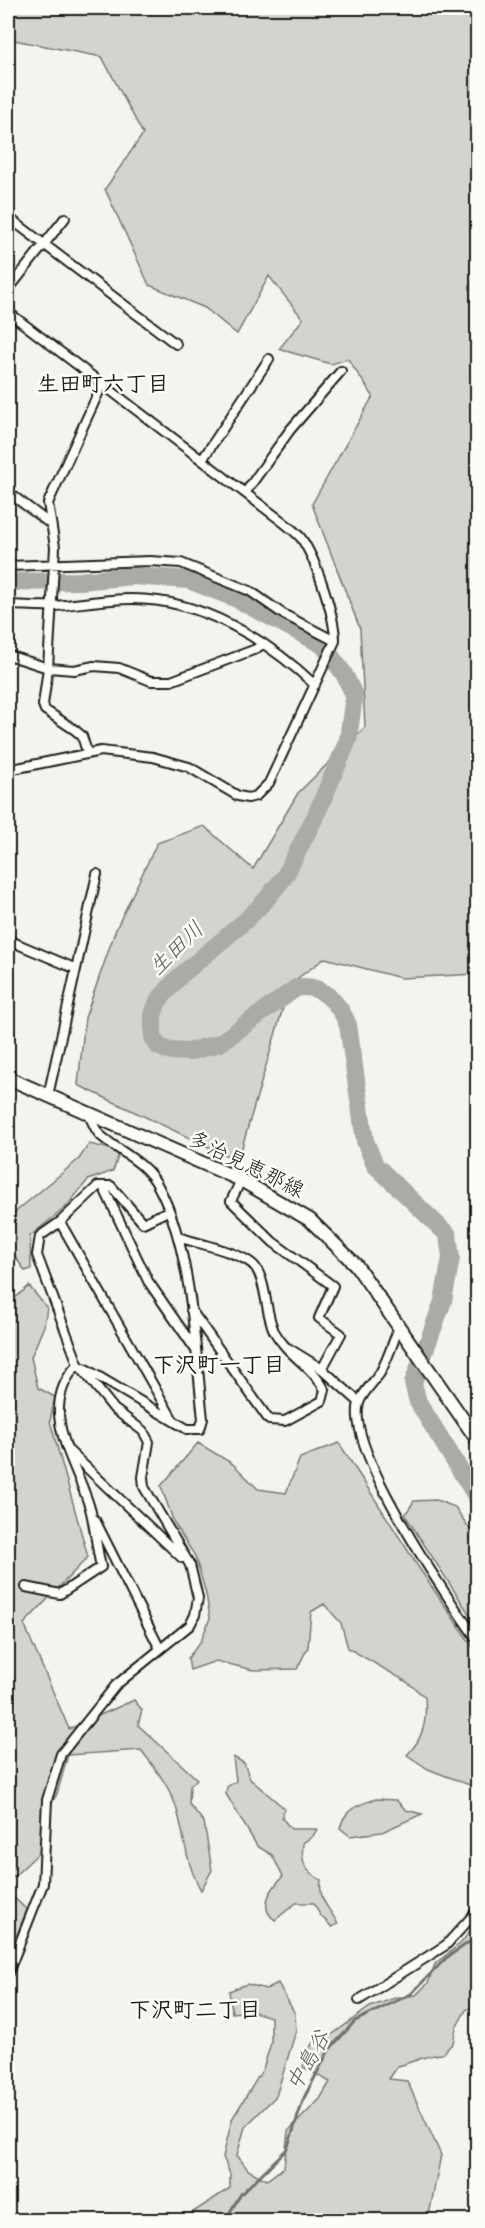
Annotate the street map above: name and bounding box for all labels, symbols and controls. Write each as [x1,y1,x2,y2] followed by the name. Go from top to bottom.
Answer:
[37,371,169,399] district label: 生田町六丁目
[144,916,210,982] water label: 生田川
[183,1125,309,1205] street label: 多治見恵那線
[153,1352,285,1380] district label: 下沢町一丁目
[129,1997,261,2025] district label: 下沢町二丁目
[280,2025,338,2097] water label: 中島谷

